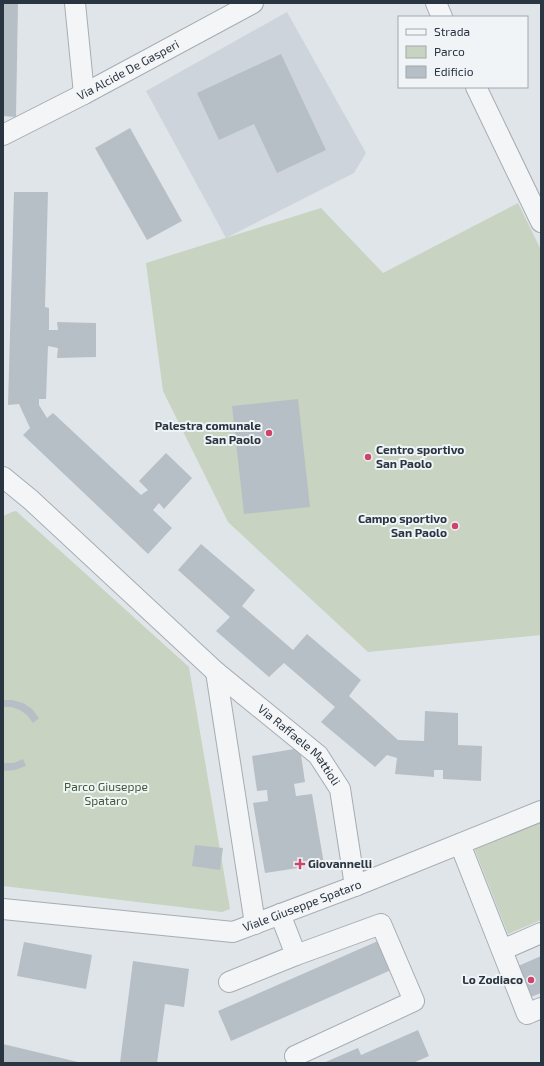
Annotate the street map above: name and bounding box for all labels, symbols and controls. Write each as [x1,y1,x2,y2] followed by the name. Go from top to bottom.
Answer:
[398,16,528,88] legend
[434,24,470,38] text: Strada
[74,36,181,102] street label: Via Alcide De Gasperi
[434,44,465,58] text: Parco
[434,64,474,78] text: Edificio
[155,418,261,446] place label: Palestra comunale San Paolo
[264,428,274,438] marker: Palestra comunale San Paolo
[376,442,464,470] place label: Centro sportivo San Paolo
[363,452,373,462] marker: Centro sportivo San Paolo
[358,511,447,539] place label: Campo sportivo San Paolo
[450,521,460,531] marker: Campo sportivo San Paolo
[256,701,344,788] street label: Via Raffaele Mattioli
[64,779,148,807] park label: Parco Giuseppe Spataro
[308,856,372,870] place label: Giovannelli
[295,859,305,869] marker: Giovannelli
[241,876,363,934] street label: Viale Giuseppe Spataro
[462,972,523,986] place label: Lo Zodiaco
[526,975,536,985] marker: Lo Zodiaco

